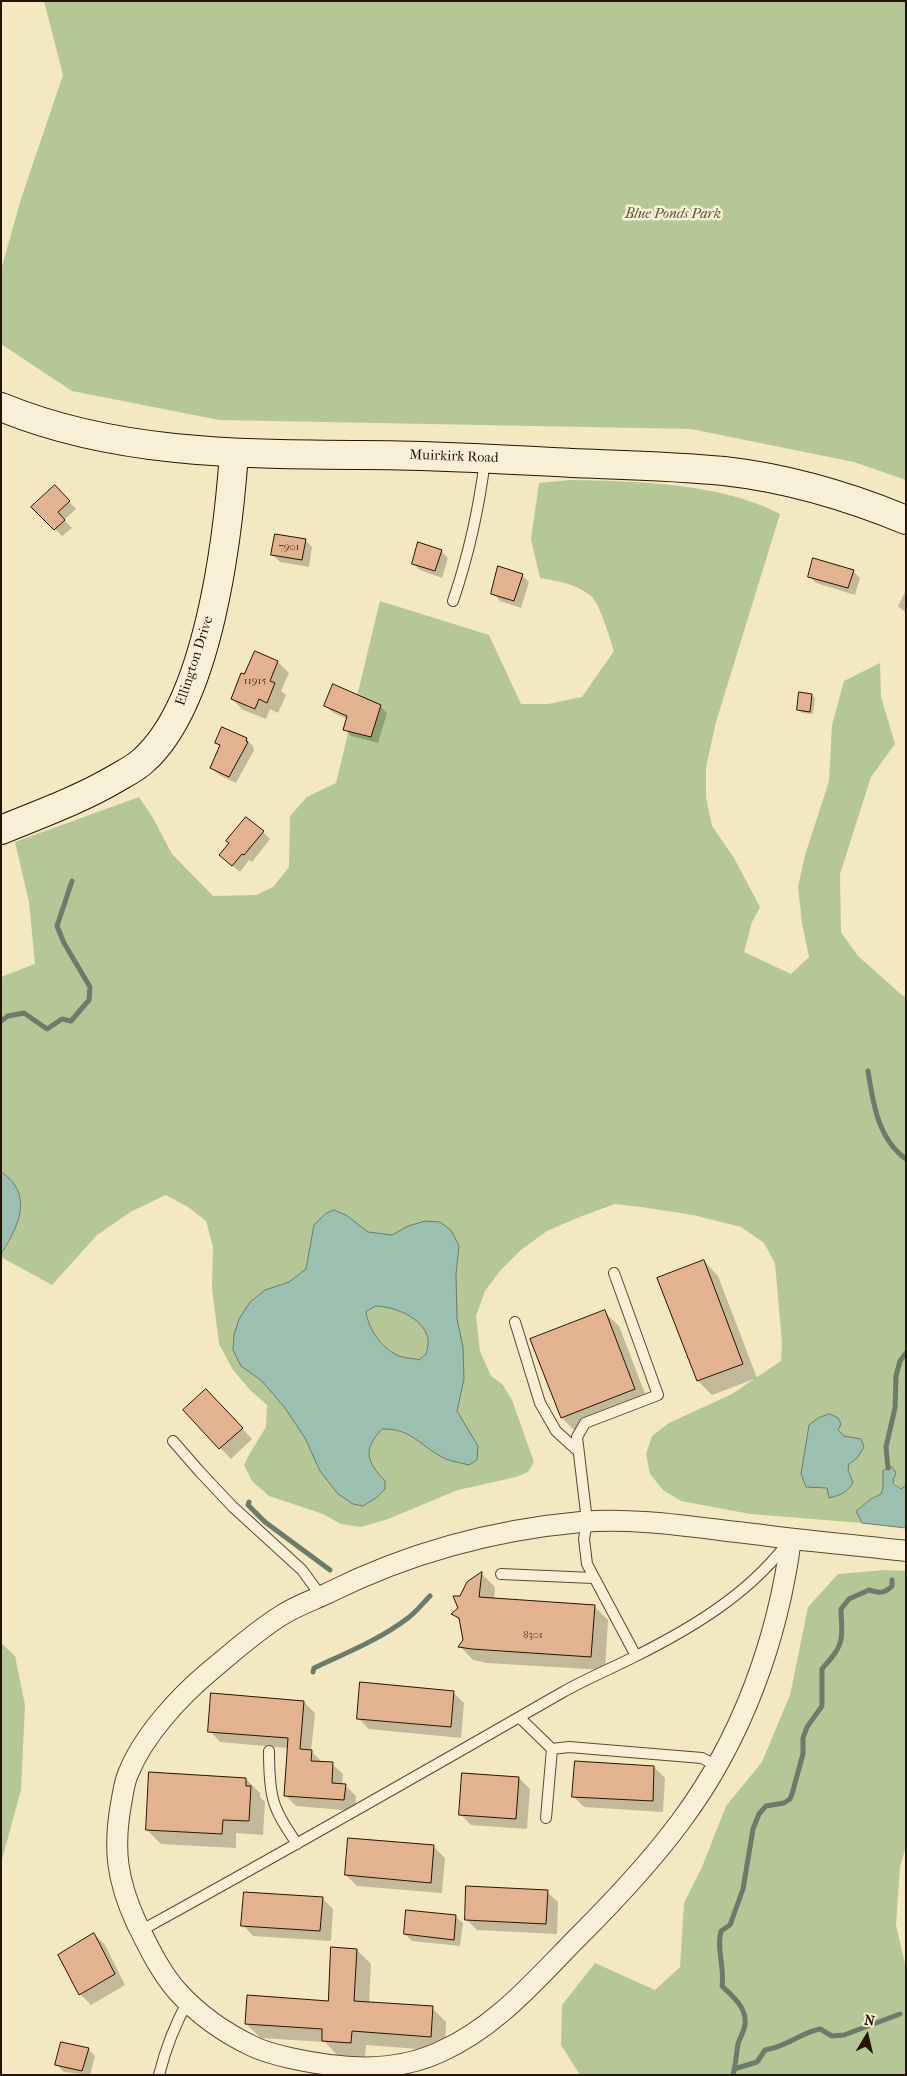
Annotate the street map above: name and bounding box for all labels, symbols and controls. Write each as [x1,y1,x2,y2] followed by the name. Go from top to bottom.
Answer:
[625,207,721,223] park label: Blue Ponds Park
[409,447,499,467] street label: Muirkirk Road
[278,540,300,554] house number: 7901
[173,614,217,708] street label: Ellington Drive
[244,674,266,688] house number: 11915
[523,1628,543,1642] house number: 8301
[842,2011,892,2061] north arrow
[863,2011,876,2030] text: N

